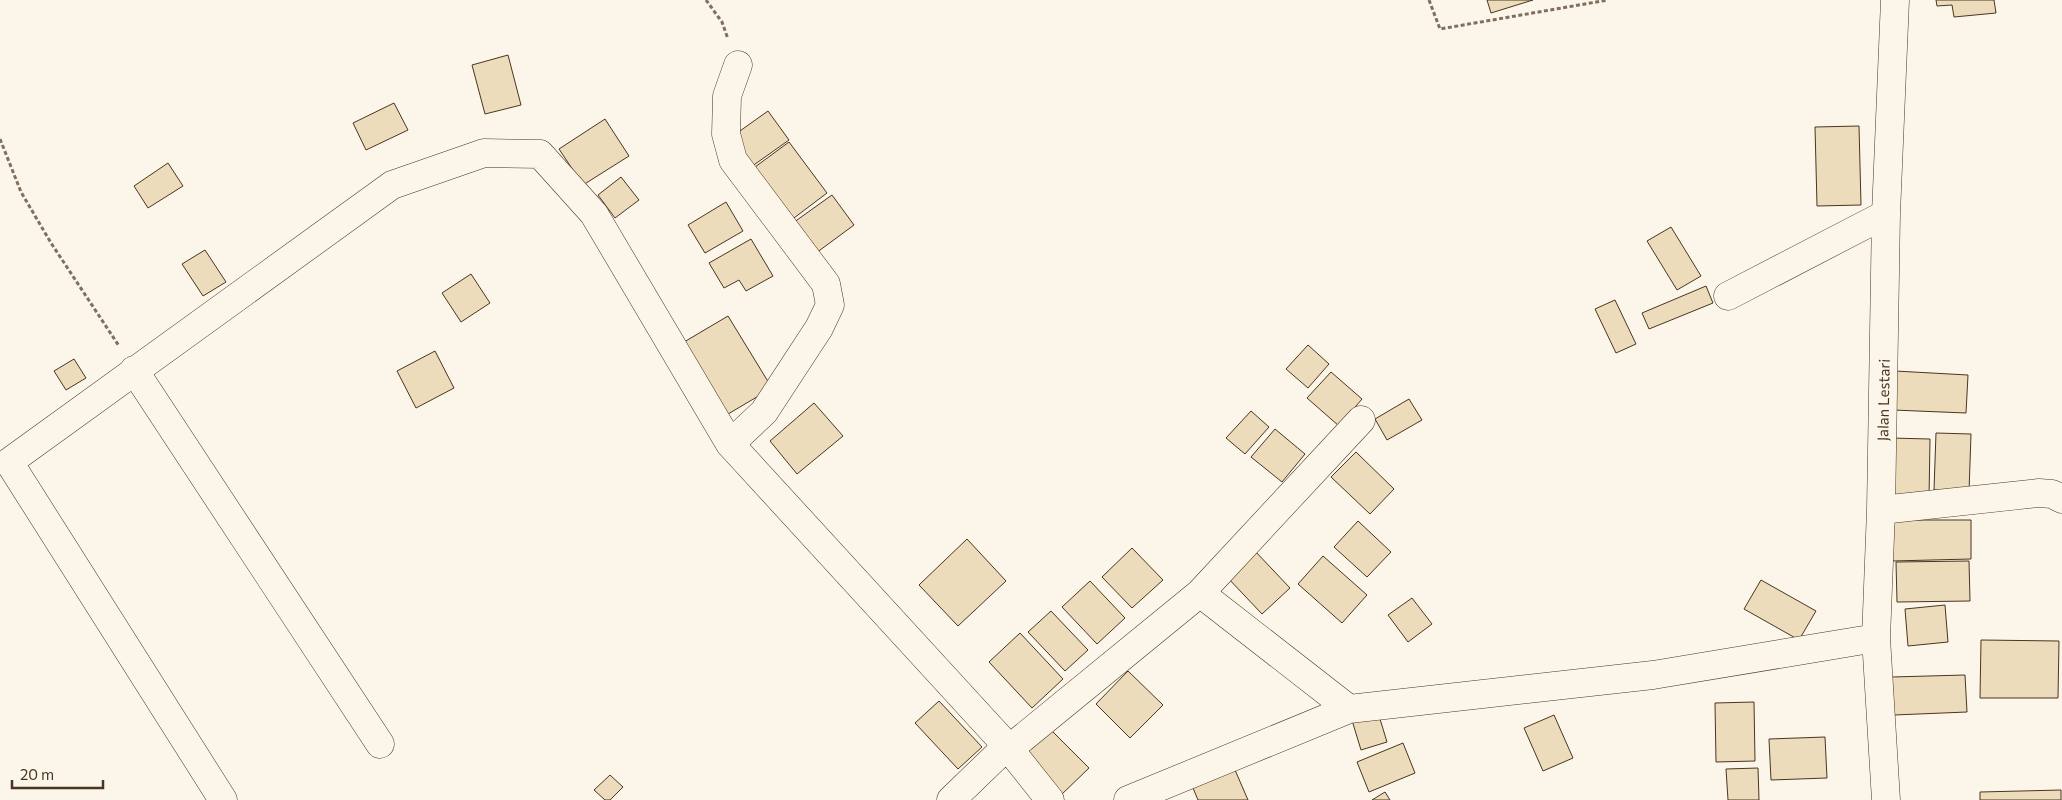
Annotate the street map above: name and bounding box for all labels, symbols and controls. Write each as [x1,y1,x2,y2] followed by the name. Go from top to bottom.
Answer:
[1873,359,1893,441] street label: Jalan Lestari
[12,758,104,790] scale bar
[20,765,54,783] text: 20 m

